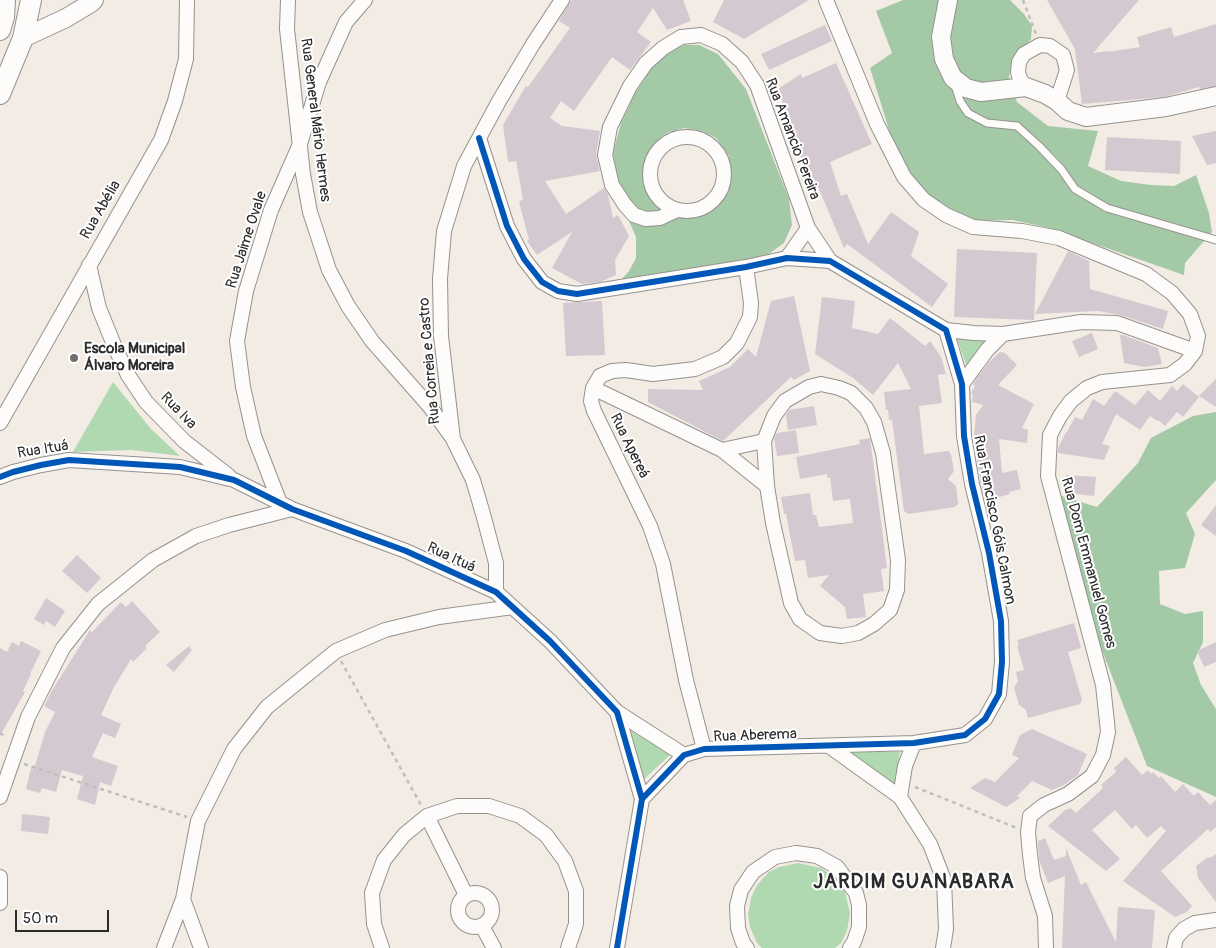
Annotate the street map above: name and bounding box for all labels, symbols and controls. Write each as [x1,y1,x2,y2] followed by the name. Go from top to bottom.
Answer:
[296,37,334,203] street label: Rua General Mário Hermes
[760,76,824,202] street label: Rua Amancio Pereira
[77,177,125,243] street label: Rua Abélia
[223,189,271,291] street label: Rua Jaime Ovale
[415,297,445,425] street label: Rua Correia e Castro
[84,340,185,375] place label: Escola Municipal Álvaro Moreira
[68,352,80,364] marker: Escola Municipal Álvaro Moreira
[156,389,200,433] street label: Rua Iva
[606,411,652,481] street label: Rua Apereá
[969,434,1019,606] street label: Rua Francisco Góis Calmon
[16,437,70,463] street label: Rua Ituá
[1057,476,1119,650] street label: Rua Dom Emmanuel Gomes
[424,539,478,577] street label: Rua Ituá
[713,726,797,746] street label: Rua Aberema
[811,871,1017,895] district label: JARDIM GUANABARA
[18,900,111,932] scale bar
[23,909,58,928] text: 50 m

